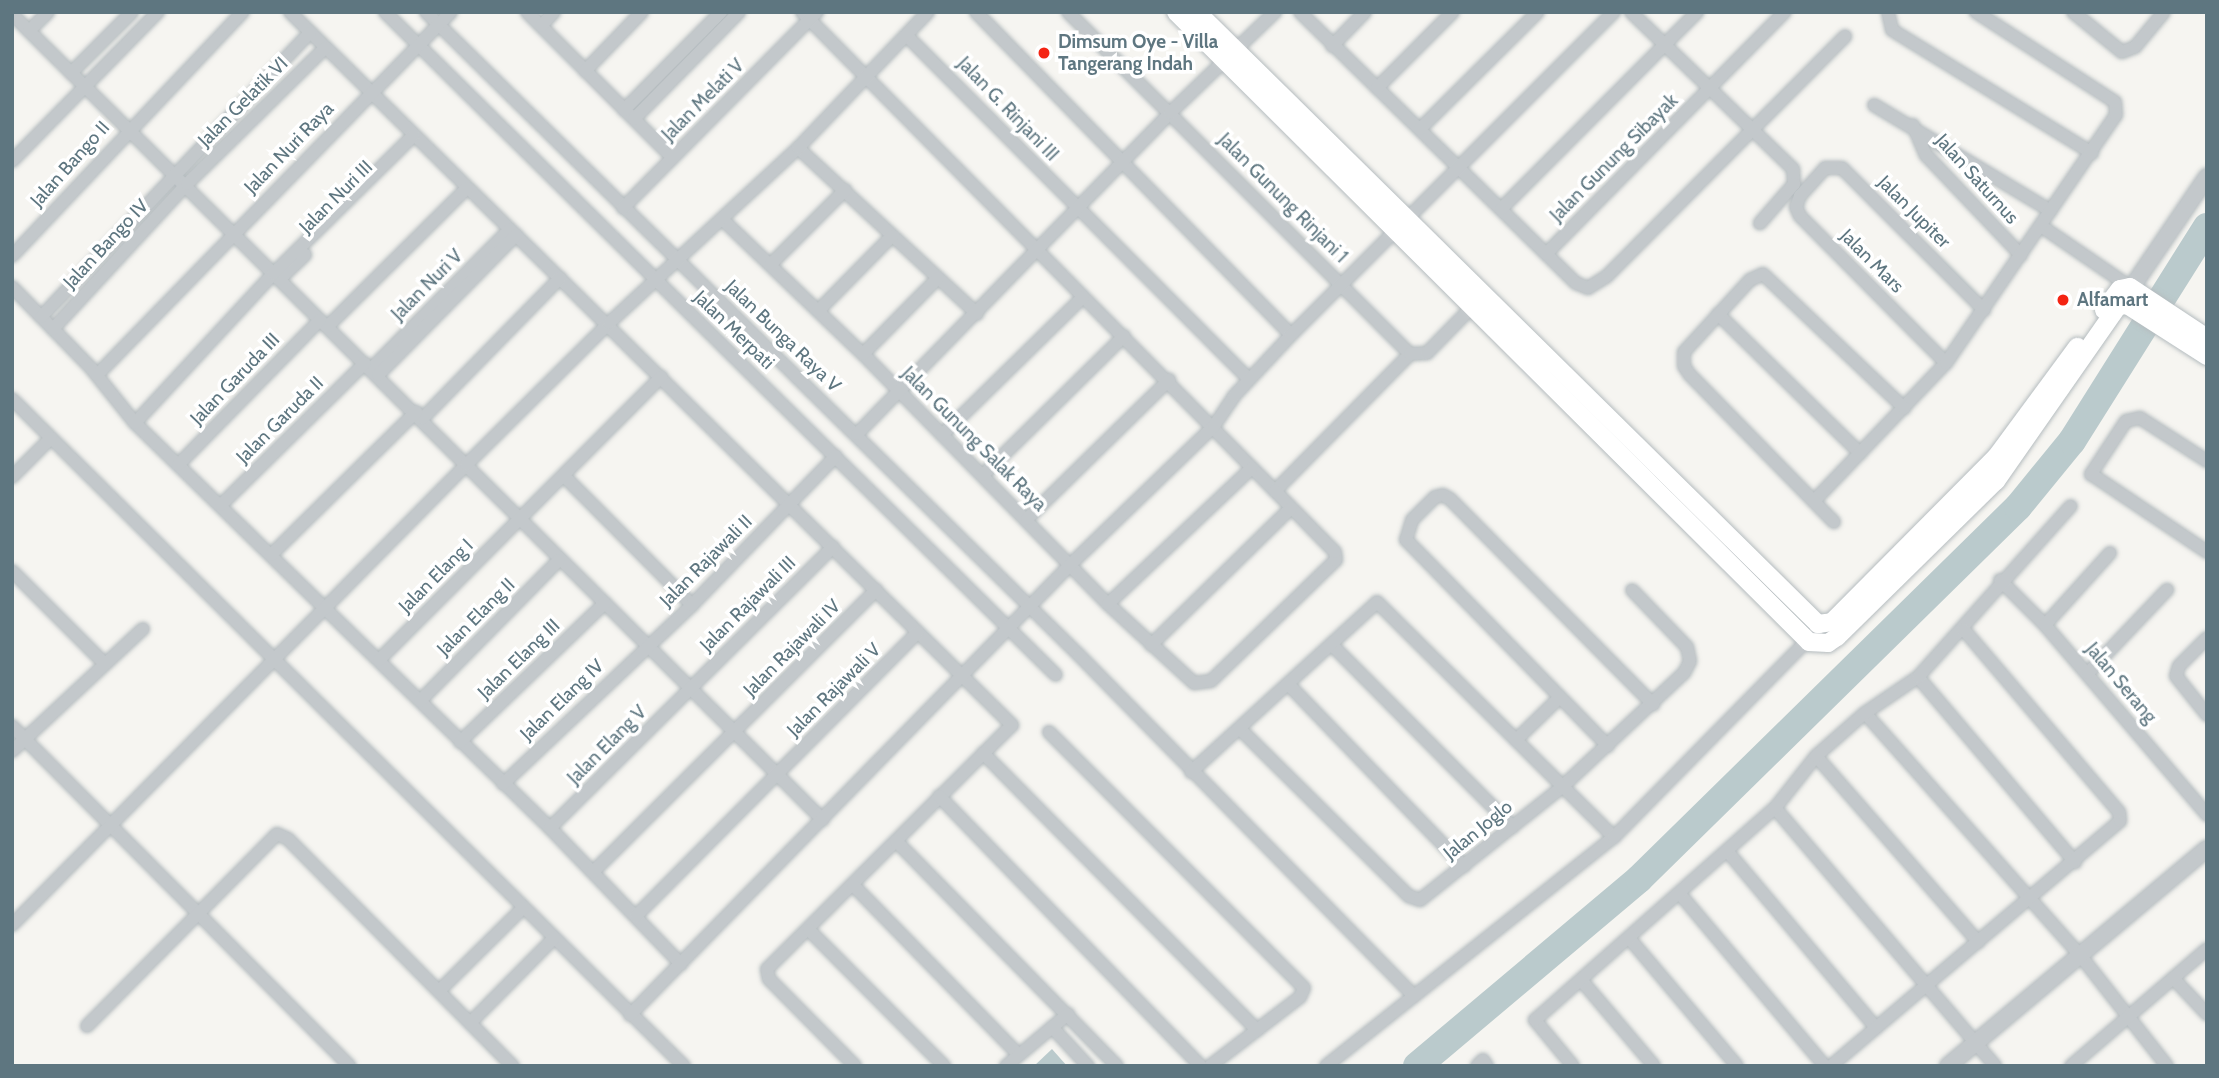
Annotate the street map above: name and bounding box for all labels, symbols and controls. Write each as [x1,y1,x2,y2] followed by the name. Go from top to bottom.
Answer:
[1058,31,1218,75] place label: Dimsum Oye - Villa Tangerang Indah
[1036,45,1052,61] marker: Dimsum Oye - Villa Tangerang Indah
[193,52,293,152] street label: Jalan Gelatik VI
[953,52,1063,166] street label: Jalan G. Rinjani III
[657,54,749,146] street label: Jalan Melati V
[1545,89,1683,227] street label: Jalan Gunung Sibayak
[240,97,338,199] street label: Jalan Nuri Raya
[26,117,114,211] street label: Jalan Bango II
[1213,128,1353,268] street label: Jalan Gunung Rinjani 1
[1931,129,2023,229] street label: Jalan Saturnus
[295,156,377,238] street label: Jalan Nuri III
[1873,171,1955,253] street label: Jalan Jupiter
[59,195,153,293] street label: Jalan Bango IV
[1835,224,1909,298] street label: Jalan Mars
[387,245,467,325] street label: Jalan Nuri V
[721,275,845,397] street label: Jalan Bunga Raya V
[689,286,779,374] street label: Jalan Merpati
[2077,289,2148,311] place label: Alfamart
[2055,292,2071,308] marker: Alfamart
[186,328,284,430] street label: Jalan Garuda III
[897,362,1051,516] street label: Jalan Gunung Salak Raya
[232,372,328,468] street label: Jalan Garuda II
[655,510,757,612] street label: Jalan Rajawali II
[394,534,478,618] street label: Jalan Elang I
[695,551,801,657] street label: Jalan Rajawali III
[432,573,520,661] street label: Jalan Elang II
[739,595,845,701] street label: Jalan Rajawali IV
[473,614,565,704] street label: Jalan Elang III
[2081,638,2161,728] street label: Jalan Serang
[783,639,885,741] street label: Jalan Rajawali V
[516,655,608,745] street label: Jalan Elang IV
[563,701,651,789] street label: Jalan Elang V
[1439,795,1517,865] street label: Jalan Joglo

